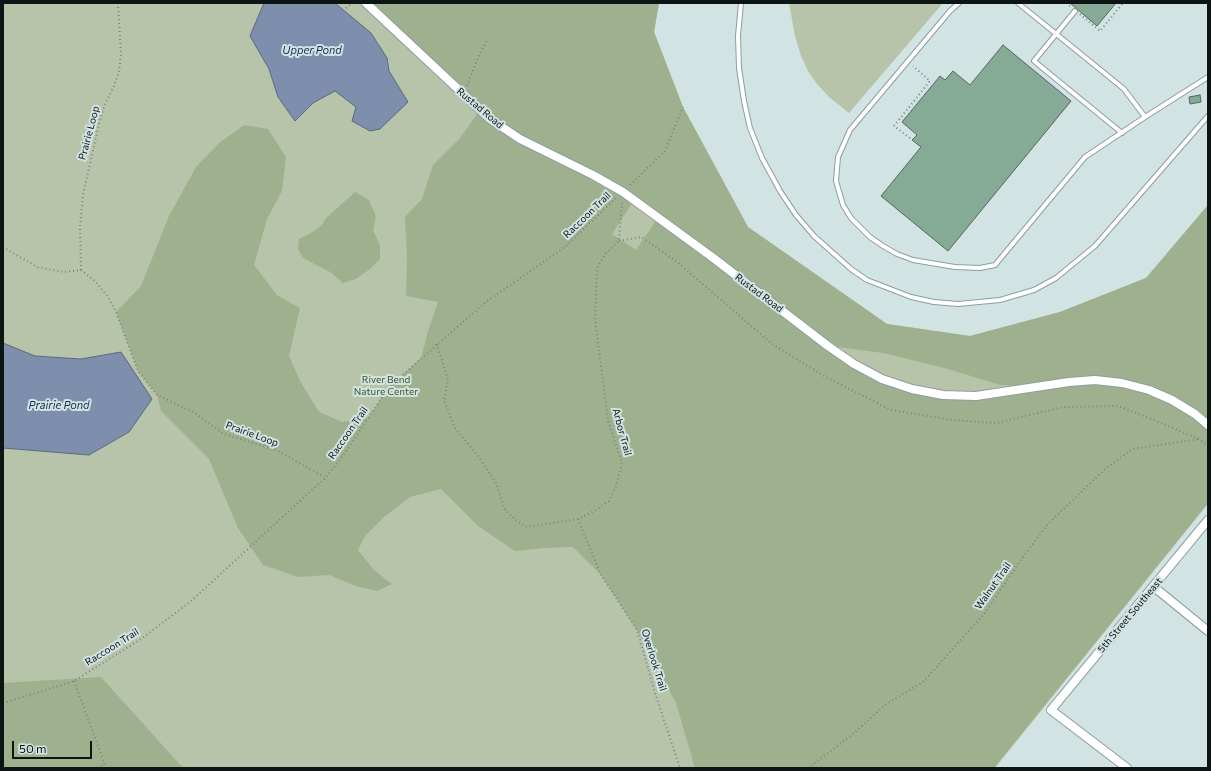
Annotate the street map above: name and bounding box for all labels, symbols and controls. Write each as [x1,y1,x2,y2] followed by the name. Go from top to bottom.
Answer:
[282,43,342,57] water label: Upper Pond
[454,85,506,131] street label: Rustad Road
[76,105,102,161] street label: Prairie Loop
[561,189,613,241] street label: Raccoon Trail
[733,271,785,315] street label: Rustad Road
[354,374,418,398] park label: River Bend Nature Center
[29,398,89,412] water label: Prairie Pond
[326,404,370,462] street label: Raccoon Trail
[610,407,634,457] street label: Arbor Trail
[224,419,280,449] street label: Prairie Loop
[972,560,1014,612] street label: Walnut Trail
[1095,575,1165,655] street label: 5th Street Southeast
[83,626,141,668] street label: Raccoon Trail
[639,628,669,692] street label: Overlook Trail
[14,733,94,759] scale bar
[19,741,47,755] text: 50 m

